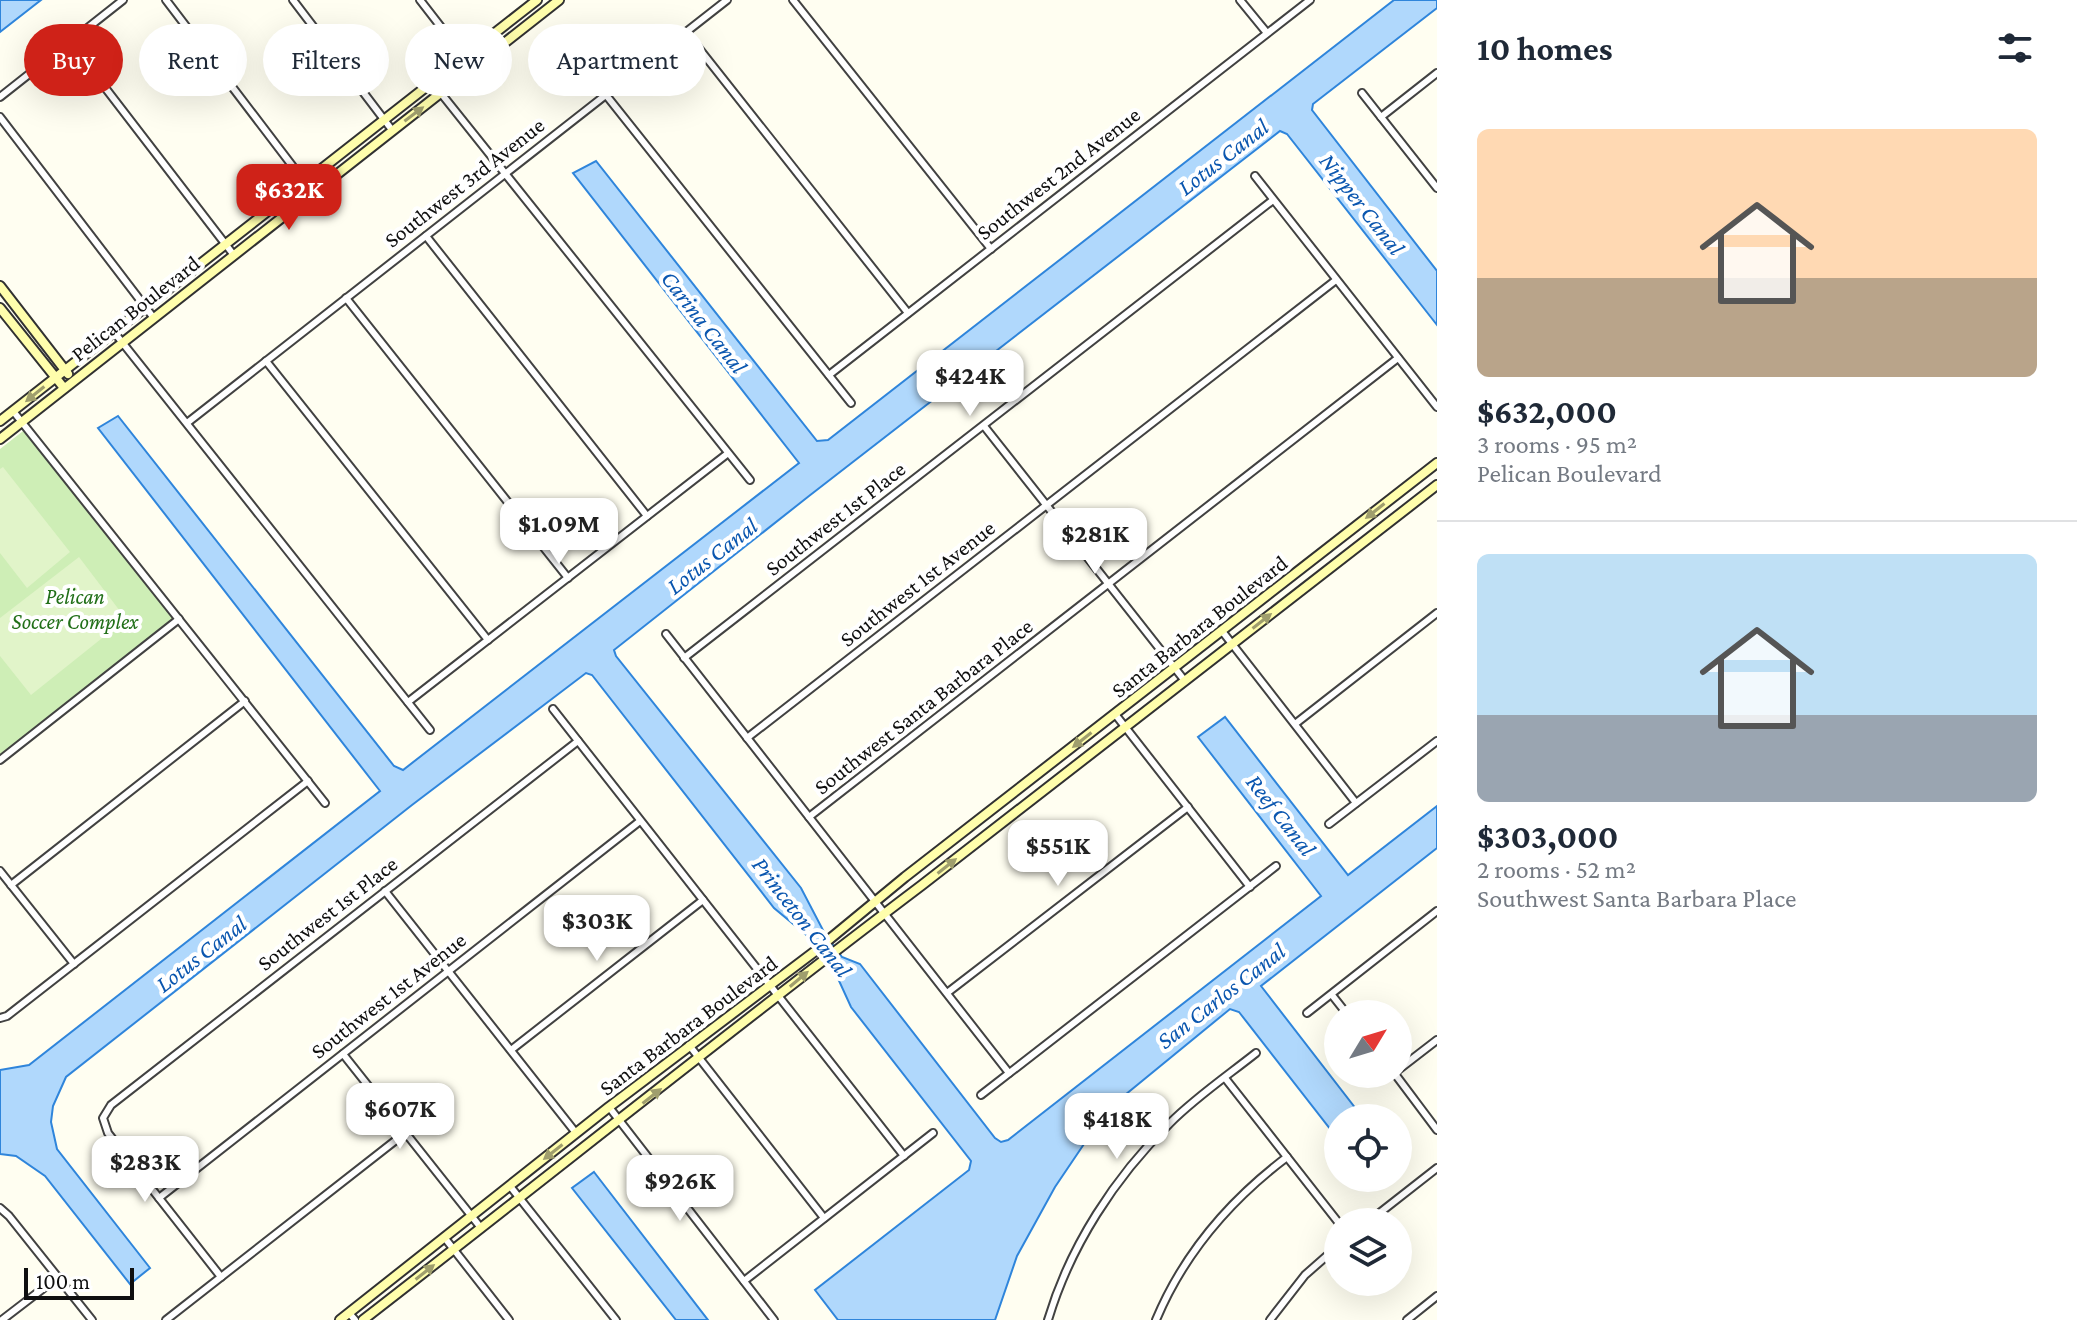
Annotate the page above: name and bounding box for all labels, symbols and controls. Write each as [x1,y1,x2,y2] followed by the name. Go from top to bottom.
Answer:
[24,24,123,96] chip: Buy
[139,24,247,96] chip: Rent
[263,24,389,96] chip: Filters
[405,24,512,96] chip: New
[528,24,706,96] chip: Apartment
[1993,26,2037,70] icon: filters
[1477,30,1613,67] text: 10 homes
[972,102,1145,245] street label: Southwest 2nd Avenue
[403,107,424,123] one-way arrow
[379,112,549,253] street label: Southwest 3rd Avenue
[1172,112,1274,200] water label: Lotus Canal
[1314,147,1411,261] water label: Nipper Canal
[233,164,345,232] pin: $632K
[254,175,324,204] text: $632K
[1685,181,1829,325] icon: home
[66,250,205,366] street label: Pelican Boulevard
[656,265,754,379] water label: Carina Canal
[914,350,1026,418] pin: $424K
[935,361,1005,390] text: $424K
[25,385,45,401] one-way arrow
[1477,393,1617,430] text: $632,000
[1477,430,1637,459] text: 3 rooms · 95 m²
[760,456,910,581] street label: Southwest 1st Place
[1477,459,1662,488] text: Pelican Boulevard
[494,498,624,566] pin: $1.09M
[1365,503,1385,519] one-way arrow
[1039,508,1151,576] pin: $281K
[518,509,600,538] text: $1.09M
[661,511,763,599] water label: Lotus Canal
[835,515,1000,652] street label: Southwest 1st Avenue
[1061,519,1129,548] text: $281K
[1107,550,1292,703] street label: Santa Barbara Boulevard
[11,584,139,634] park label: Pelican Soccer Complex
[1685,606,1829,750] icon: home
[809,613,1037,799] street label: Southwest Santa Barbara Place
[1252,613,1272,630] one-way arrow
[1072,731,1092,747] one-way arrow
[1241,768,1322,862] water label: Reef Canal
[1477,818,1618,855] text: $303,000
[1002,820,1114,888] pin: $551K
[1026,831,1090,860] text: $551K
[252,851,402,976] street label: Southwest 1st Place
[747,851,858,983] water label: Princeton Canal
[1477,855,1636,884] text: 2 rooms · 52 m²
[936,859,957,875] one-way arrow
[1477,884,1796,913] text: Southwest Santa Barbara Place
[541,895,653,963] pin: $303K
[562,906,632,935] text: $303K
[150,909,252,997] water label: Lotus Canal
[306,927,471,1064] street label: Southwest 1st Avenue
[1151,936,1291,1054] water label: San Carlos Canal
[595,950,782,1100] street label: Santa Barbara Boulevard
[789,971,809,988] one-way arrow
[1324,1000,1412,1088] north arrow
[1324,1000,1412,1296] map controls
[344,1083,456,1151] pin: $607K
[642,1088,662,1104] one-way arrow
[1061,1093,1173,1161] pin: $418K
[364,1094,436,1123] text: $607K
[1083,1104,1151,1133] text: $418K
[1324,1104,1412,1192] button: locate
[89,1136,201,1204] pin: $283K
[542,1143,563,1160] one-way arrow
[110,1147,180,1176] text: $283K
[624,1155,736,1223] pin: $926K
[645,1166,715,1195] text: $926K
[1324,1208,1412,1296] button: layers
[24,1264,134,1300] scale bar
[415,1265,435,1281] one-way arrow
[36,1269,90,1294] text: 100 m

